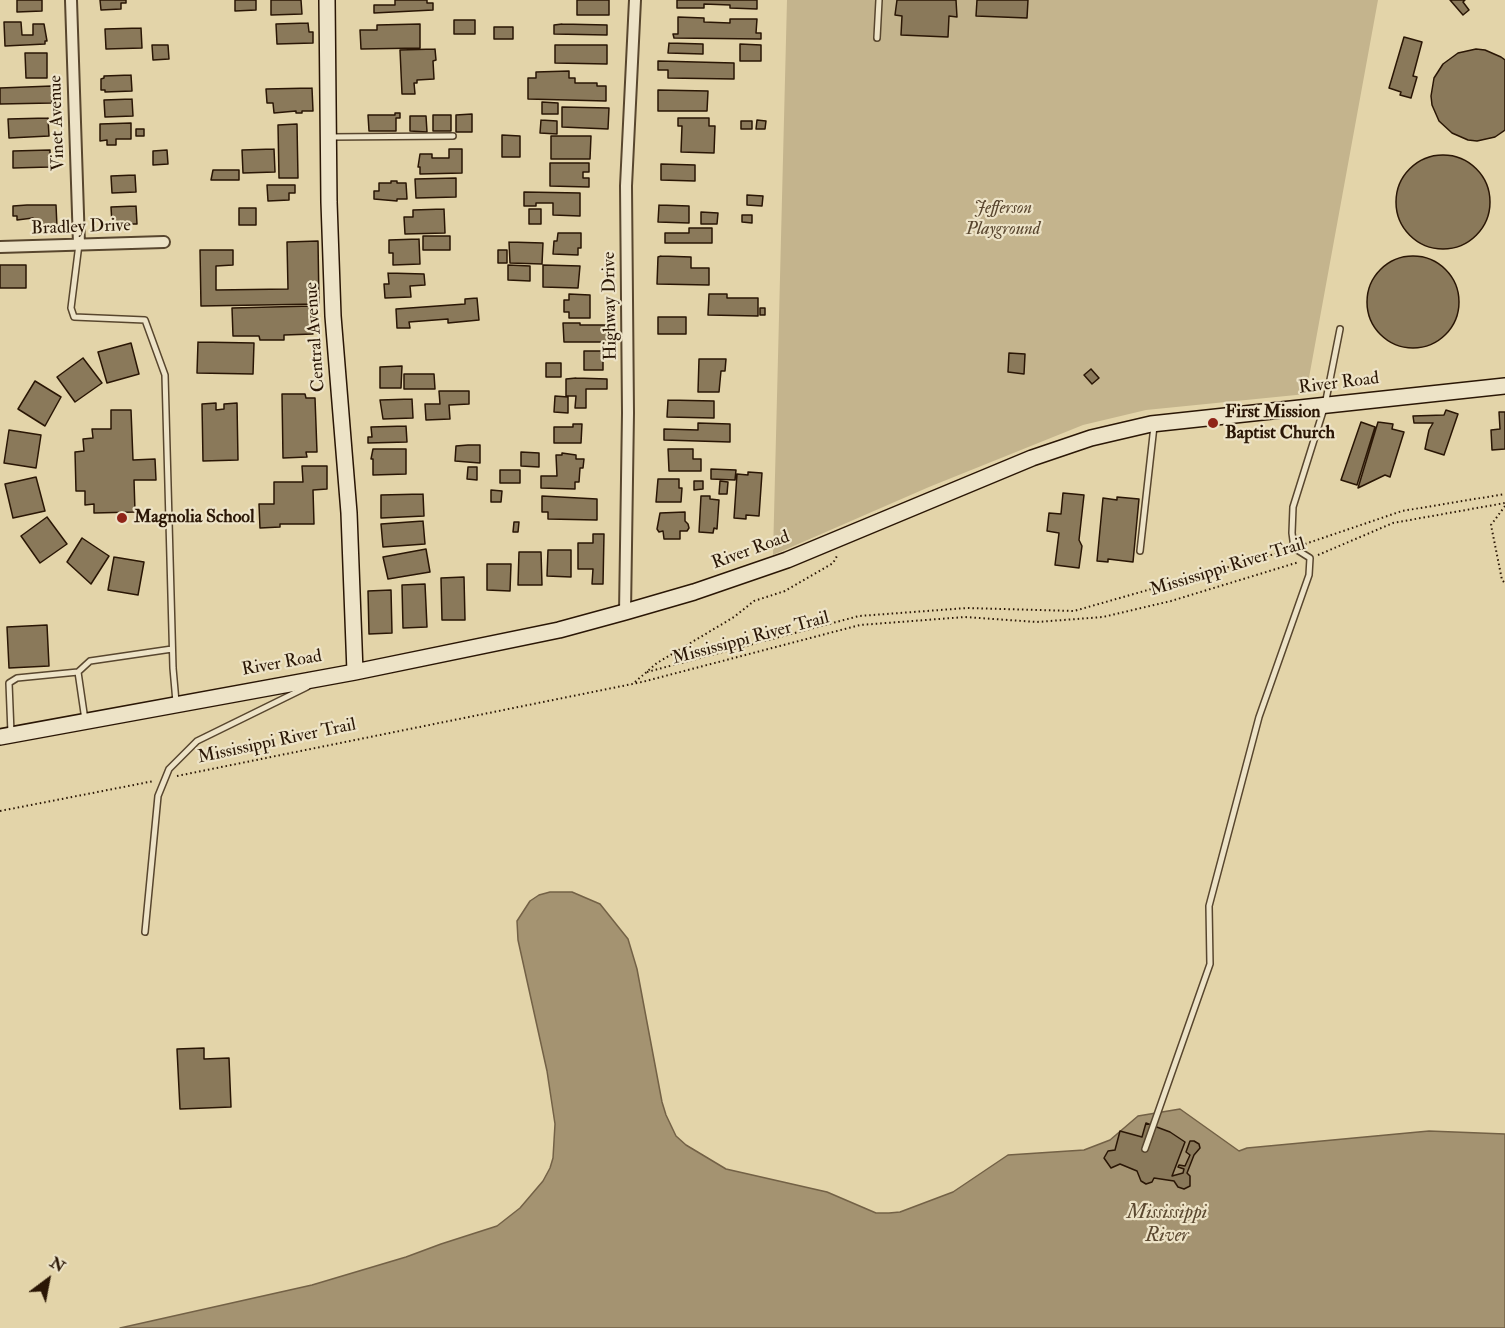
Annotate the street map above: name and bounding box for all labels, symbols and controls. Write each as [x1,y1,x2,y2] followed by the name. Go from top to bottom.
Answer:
[46,75,70,171] street label: Vinet Avenue
[966,198,1040,240] park label: Jefferson Playground
[31,215,131,241] street label: Bradley Drive
[599,251,623,361] street label: Highway Drive
[301,281,331,393] street label: Central Avenue
[1298,368,1380,400] street label: River Road
[1225,402,1335,444] place label: First Mission Baptist Church
[1206,416,1220,430] marker: First Mission Baptist Church
[134,507,255,529] place label: Magnolia School
[115,511,129,525] marker: Magnolia School
[709,527,793,575] street label: River Road
[1148,534,1308,602] street label: Mississippi River Trail
[670,608,832,670] street label: Mississippi River Trail
[240,646,324,682] street label: River Road
[196,715,358,769] street label: Mississippi River Trail
[1127,1202,1207,1249] water label: Mississippi River
[18,1250,78,1310] north arrow
[46,1252,69,1277] text: N

